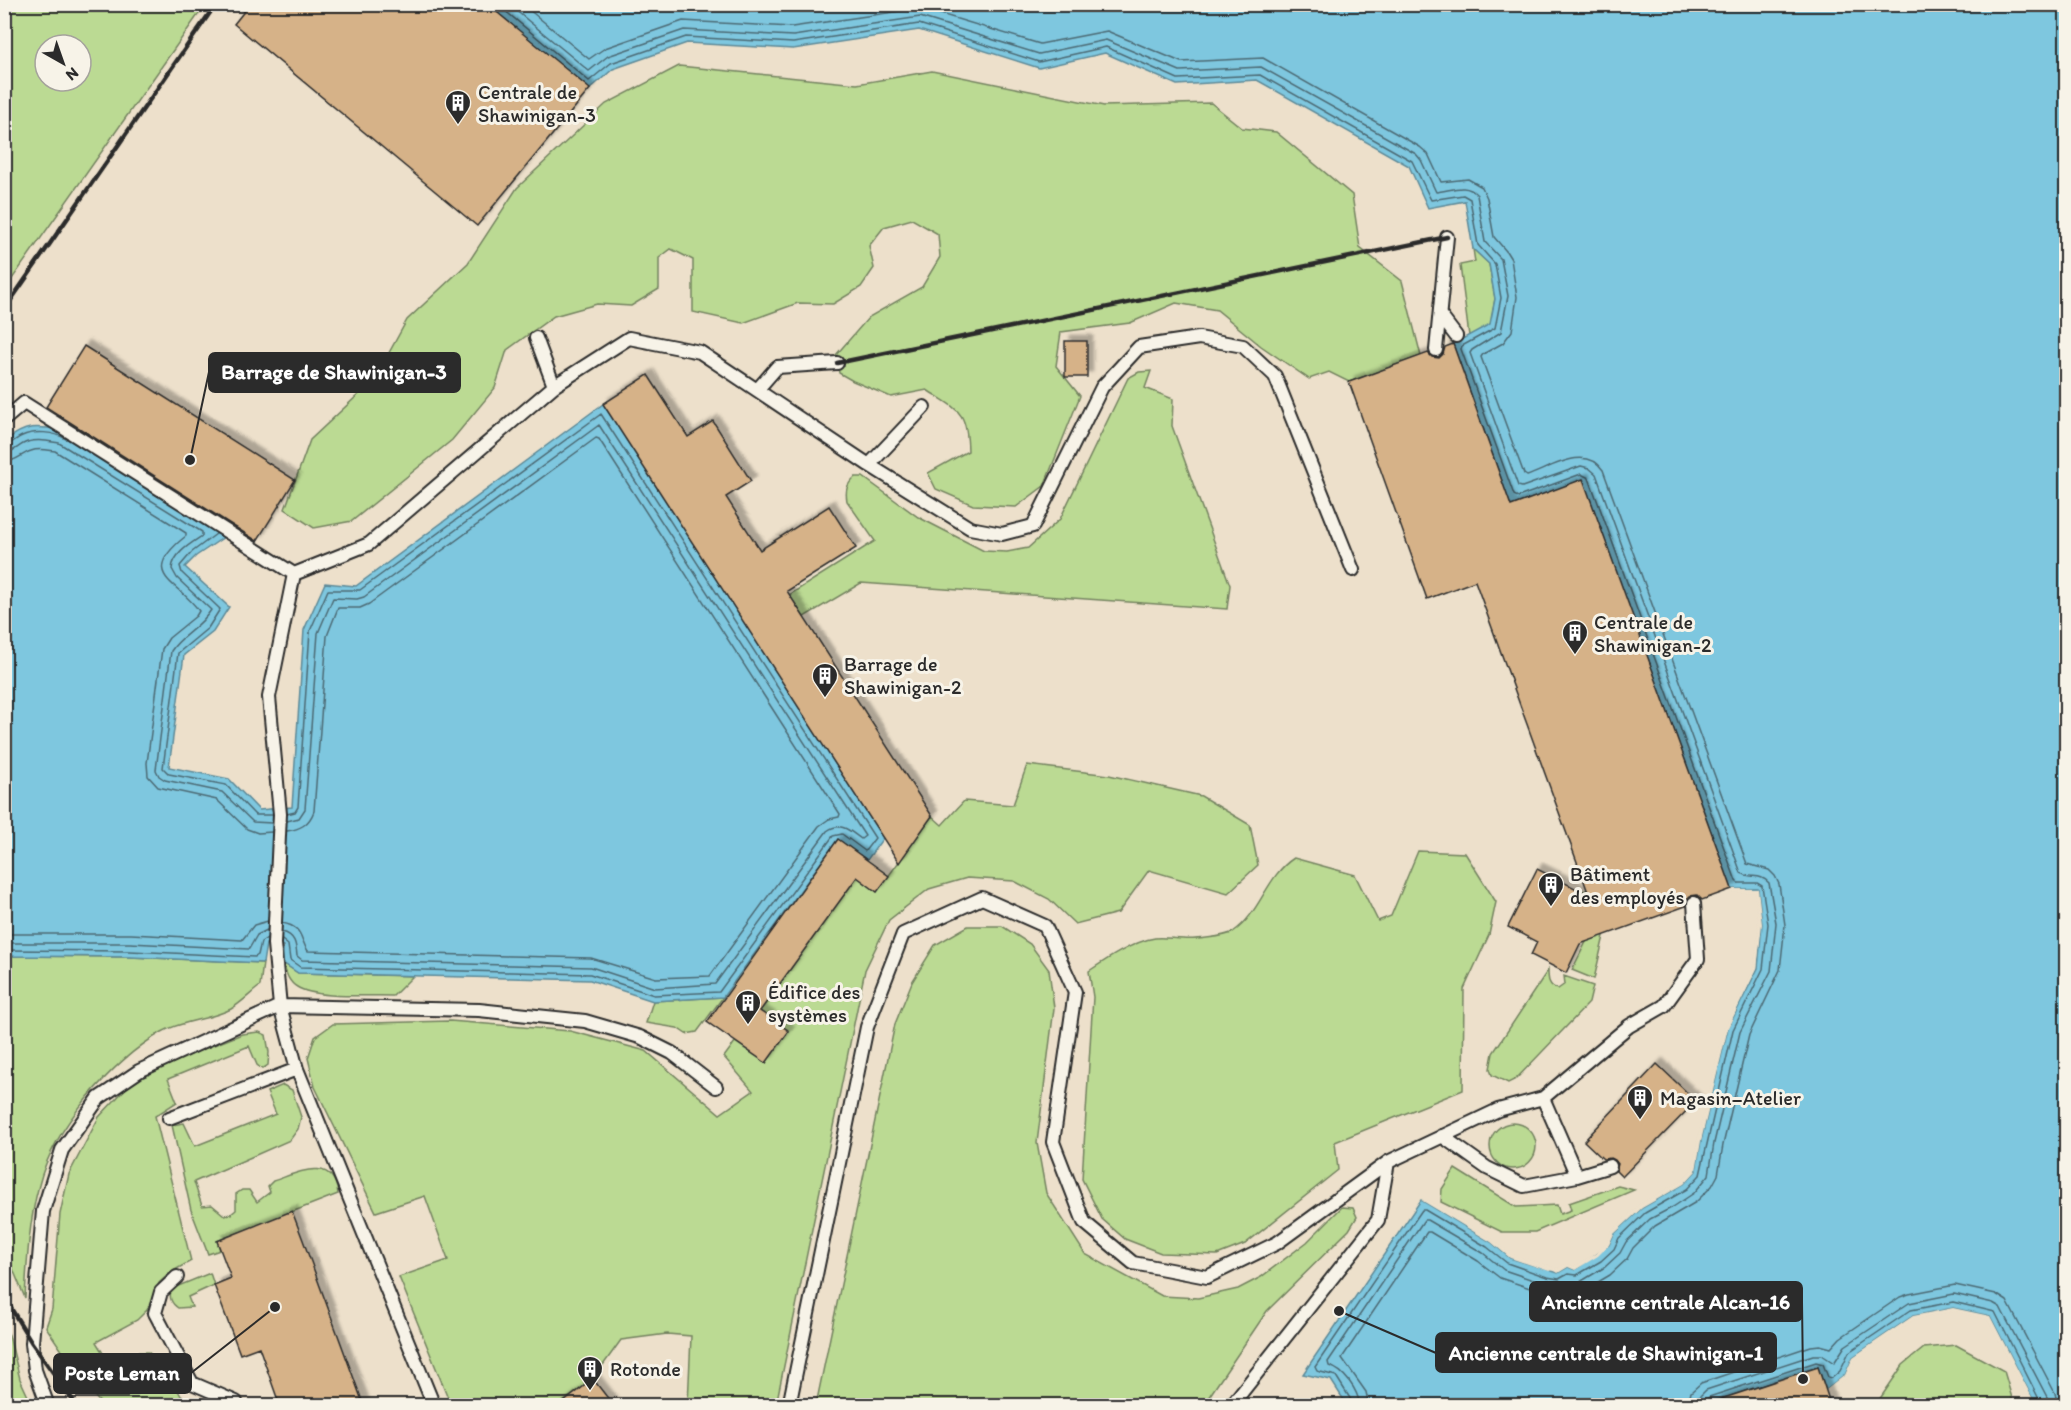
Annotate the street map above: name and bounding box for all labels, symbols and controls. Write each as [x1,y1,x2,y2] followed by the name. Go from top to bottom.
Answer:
[33,33,93,93] north arrow
[62,63,83,85] text: N
[478,80,596,127] place label: Centrale de Shawinigan-3
[443,88,473,126] building icon: Centrale de Shawinigan-3
[209,353,460,392] callout: Barrage de Shawinigan-3
[221,359,447,385] text: Barrage de Shawinigan-3
[1594,610,1712,657] place label: Centrale de Shawinigan-2
[1560,618,1590,656] building icon: Centrale de Shawinigan-2
[844,652,962,699] place label: Barrage de Shawinigan-2
[810,661,840,699] building icon: Barrage de Shawinigan-2
[1570,862,1685,909] place label: Bâtiment des employés
[1536,870,1566,908] building icon: Bâtiment des employés
[768,980,861,1027] place label: Édifice des systèmes
[733,988,763,1026] building icon: Édifice des systèmes
[1625,1083,1655,1121] building icon: Magasin–Atelier
[1660,1086,1801,1110] place label: Magasin–Atelier
[1530,1282,1802,1321] callout: Ancienne centrale Alcan-16
[1541,1289,1790,1314] text: Ancienne centrale Alcan-16
[1436,1333,1776,1372] callout: Ancienne centrale de Shawinigan-1
[1448,1340,1763,1366] text: Ancienne centrale de Shawinigan-1
[54,1354,191,1393] callout: Poste Leman
[575,1354,605,1392] building icon: Rotonde
[610,1357,681,1381] place label: Rotonde
[64,1360,180,1385] text: Poste Leman

